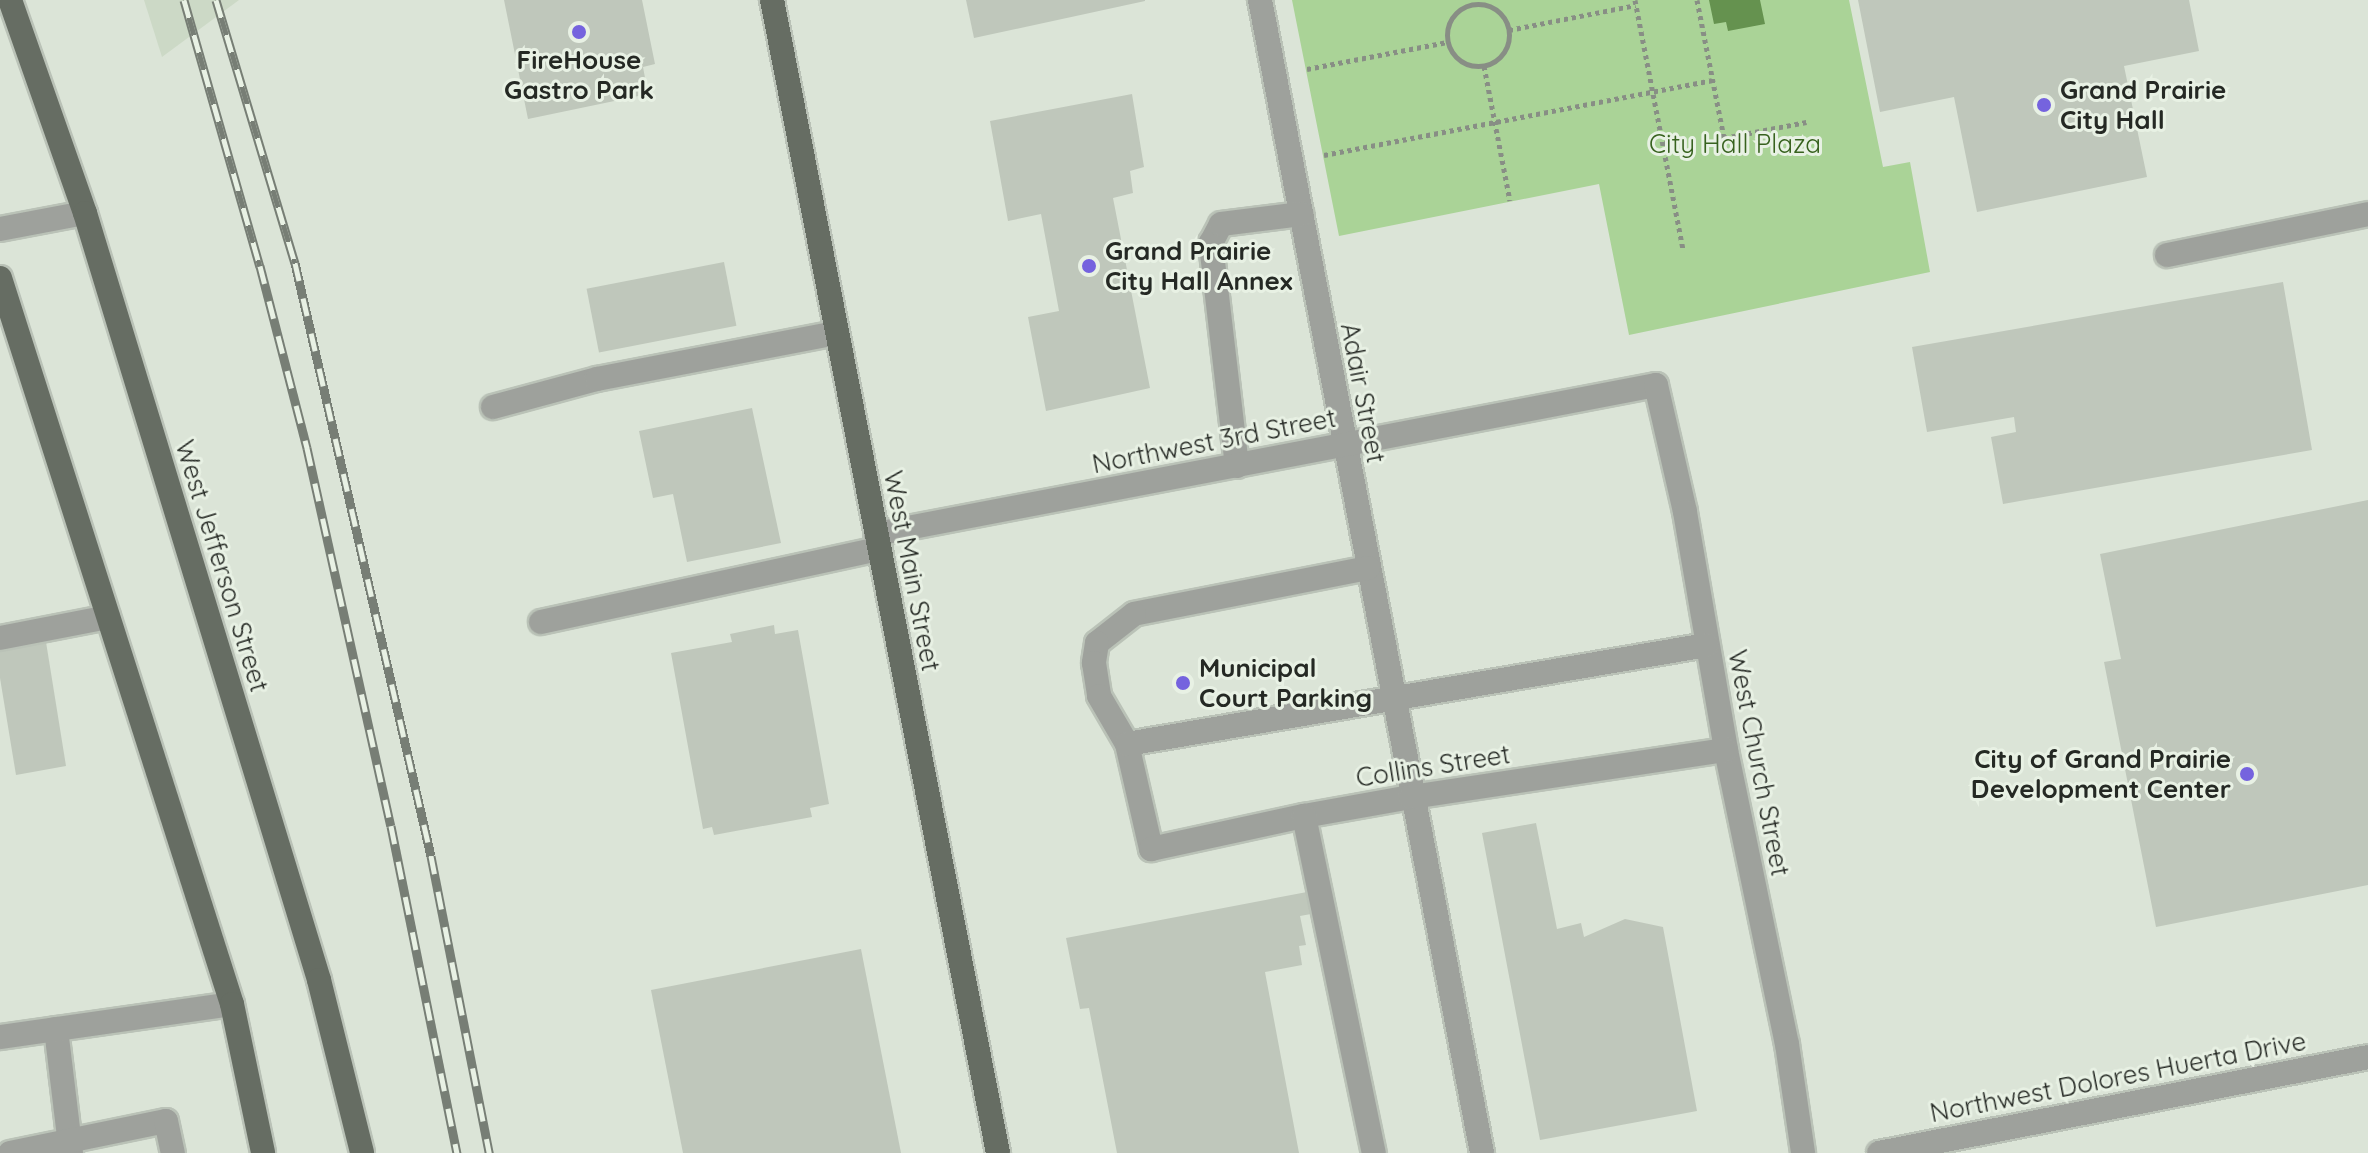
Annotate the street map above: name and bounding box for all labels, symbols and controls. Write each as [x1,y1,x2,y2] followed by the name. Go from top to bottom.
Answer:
[570,23,588,41] marker: FireHouse Gastro Park
[504,44,654,106] place label: FireHouse Gastro Park
[2060,74,2226,136] place label: Grand Prairie City Hall
[2035,96,2053,114] marker: Grand Prairie City Hall
[1649,128,1821,160] park label: City Hall Plaza
[1105,235,1293,296] place label: Grand Prairie City Hall Annex
[1080,257,1098,275] marker: Grand Prairie City Hall Annex
[1334,320,1392,466] street label: Adair Street
[1090,402,1338,480] street label: Northwest 3rd Street
[169,436,275,696] street label: West Jefferson Street
[877,468,947,674] street label: West Main Street
[1722,647,1796,879] street label: West Church Street
[1199,652,1372,714] place label: Municipal Court Parking
[1174,674,1192,692] marker: Municipal Court Parking
[1354,738,1512,794] street label: Collins Street
[1971,743,2231,804] place label: City of Grand Prairie Development Center
[2238,765,2256,783] marker: City of Grand Prairie Development Center
[1927,1025,2309,1129] street label: Northwest Dolores Huerta Drive

